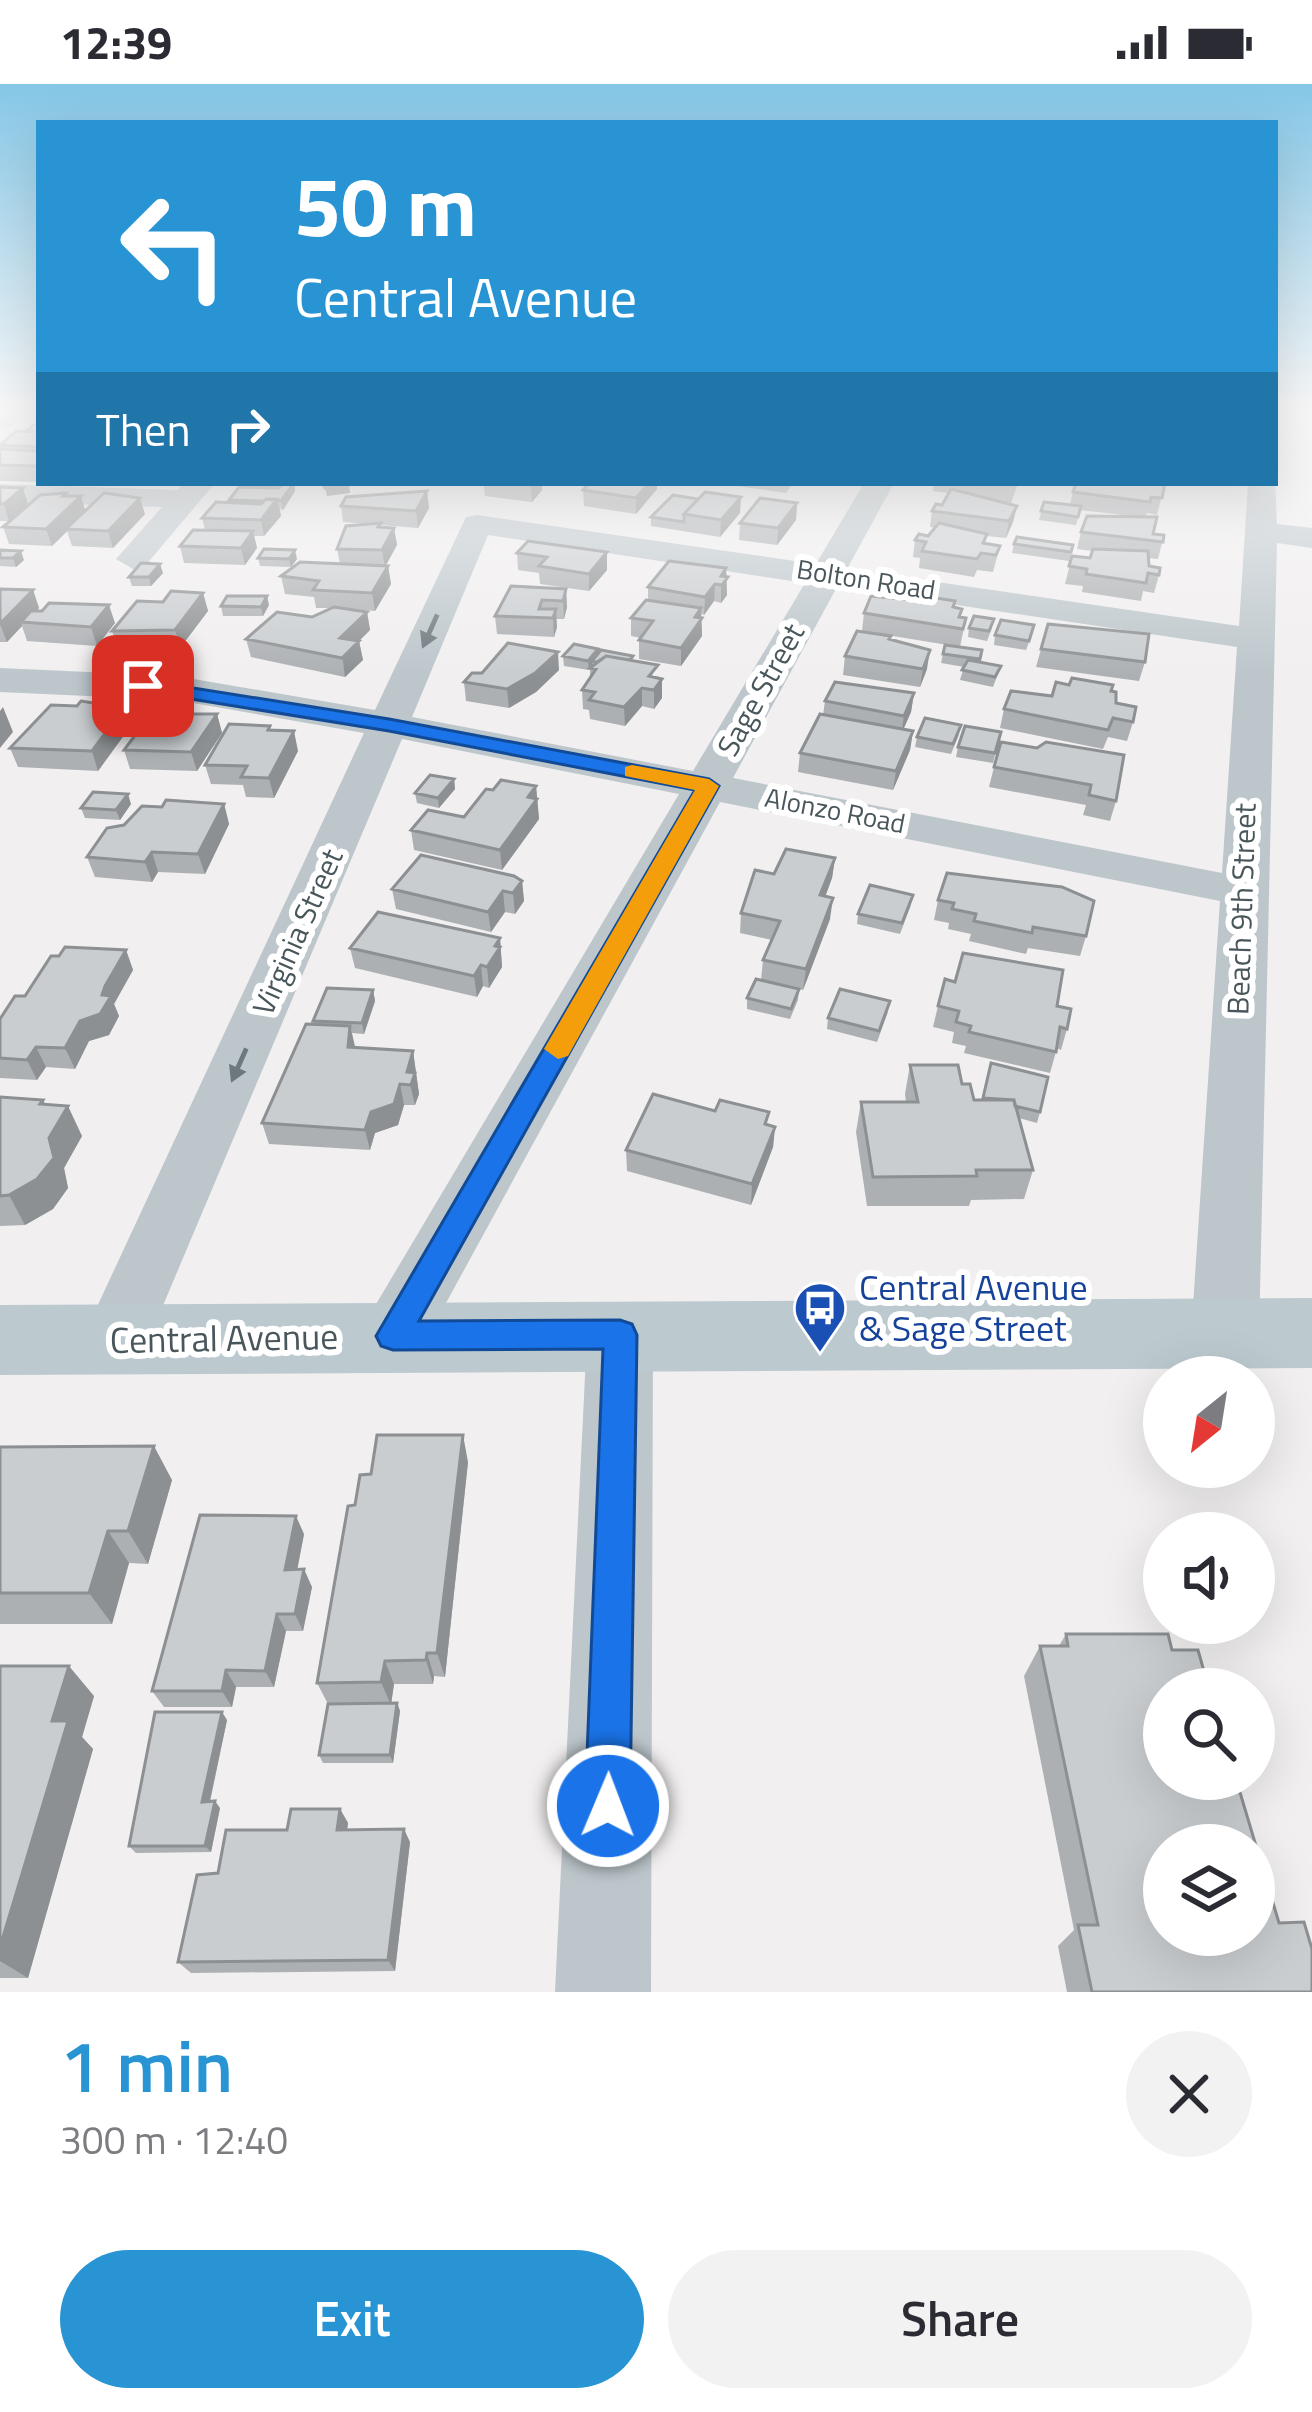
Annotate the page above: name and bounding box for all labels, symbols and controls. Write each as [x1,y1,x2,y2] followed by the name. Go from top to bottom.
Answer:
[60,8,172,76] text: 12:39
[294,141,477,269] text: 50 m
[96,168,252,324] icon: left
[294,256,637,338] text: Central Avenue
[96,395,191,463] text: Then
[215,396,281,462] icon: right
[794,547,938,610] street label: Bolton Road
[420,614,440,649] one-way arrow
[705,614,816,764] street label: Sage Street
[92,635,194,737] pin
[110,653,176,719] icon: arrive
[762,776,909,843] street label: Alonzo Road
[1214,802,1268,1016] street label: Beach 9th Street
[240,841,354,1022] street label: Virginia Street
[228,1047,248,1082] one-way arrow
[859,1259,1088,1355] place label: Central Avenue & Sage Street
[792,1280,848,1354] bus stop icon: Central Avenue & Sage Street
[109,1308,339,1367] street label: Central Avenue
[1143,1356,1275,1488] north arrow
[1143,1356,1275,1956] map controls
[1143,1512,1275,1644] button: sound
[1143,1668,1275,1800] button: search
[545,1743,671,1869] position arrow
[1143,1824,1275,1956] button: layers
[60,2010,233,2120] text: 1 min
[1126,2031,1252,2157] button: close
[60,2110,288,2169] text: 300 m · 12:40
[60,2250,644,2388] button: Exit
[668,2250,1252,2388] button: Share

